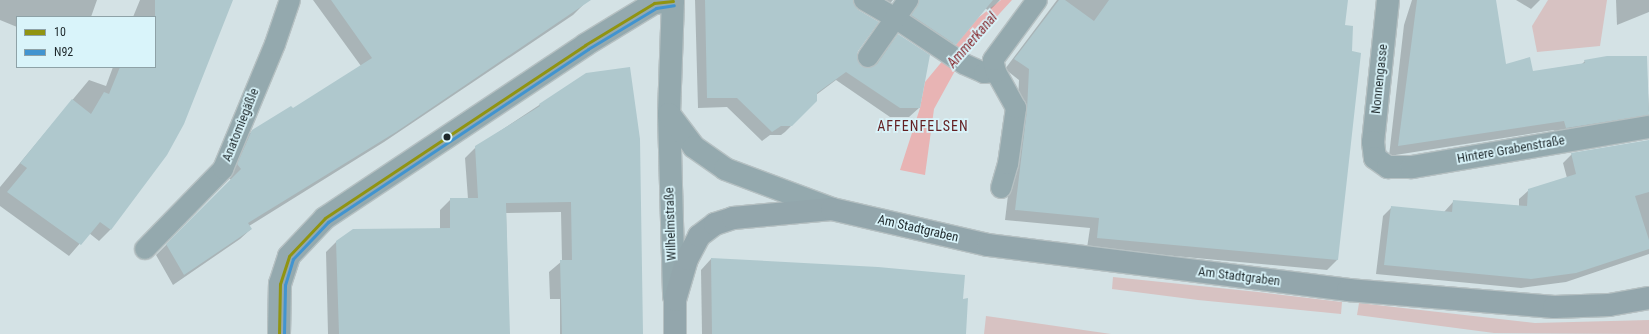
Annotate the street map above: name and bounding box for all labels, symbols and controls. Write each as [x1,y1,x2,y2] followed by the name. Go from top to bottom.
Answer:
[943,9,1001,71] water label: Ammerkanal
[16,16,156,68] legend
[54,25,66,39] text: 10
[1369,43,1391,115] street label: Nonnengasse
[54,45,73,59] text: N92
[219,86,263,164] street label: Anatomiegäßle
[877,118,969,134] district label: AFFENFELSEN
[442,132,452,142] unlabelled marker
[1456,133,1566,167] street label: Hintere Grabenstraße
[662,187,680,261] street label: Wilhelmstraße
[876,212,960,246] street label: Am Stadtgraben
[1197,264,1281,290] street label: Am Stadtgraben

